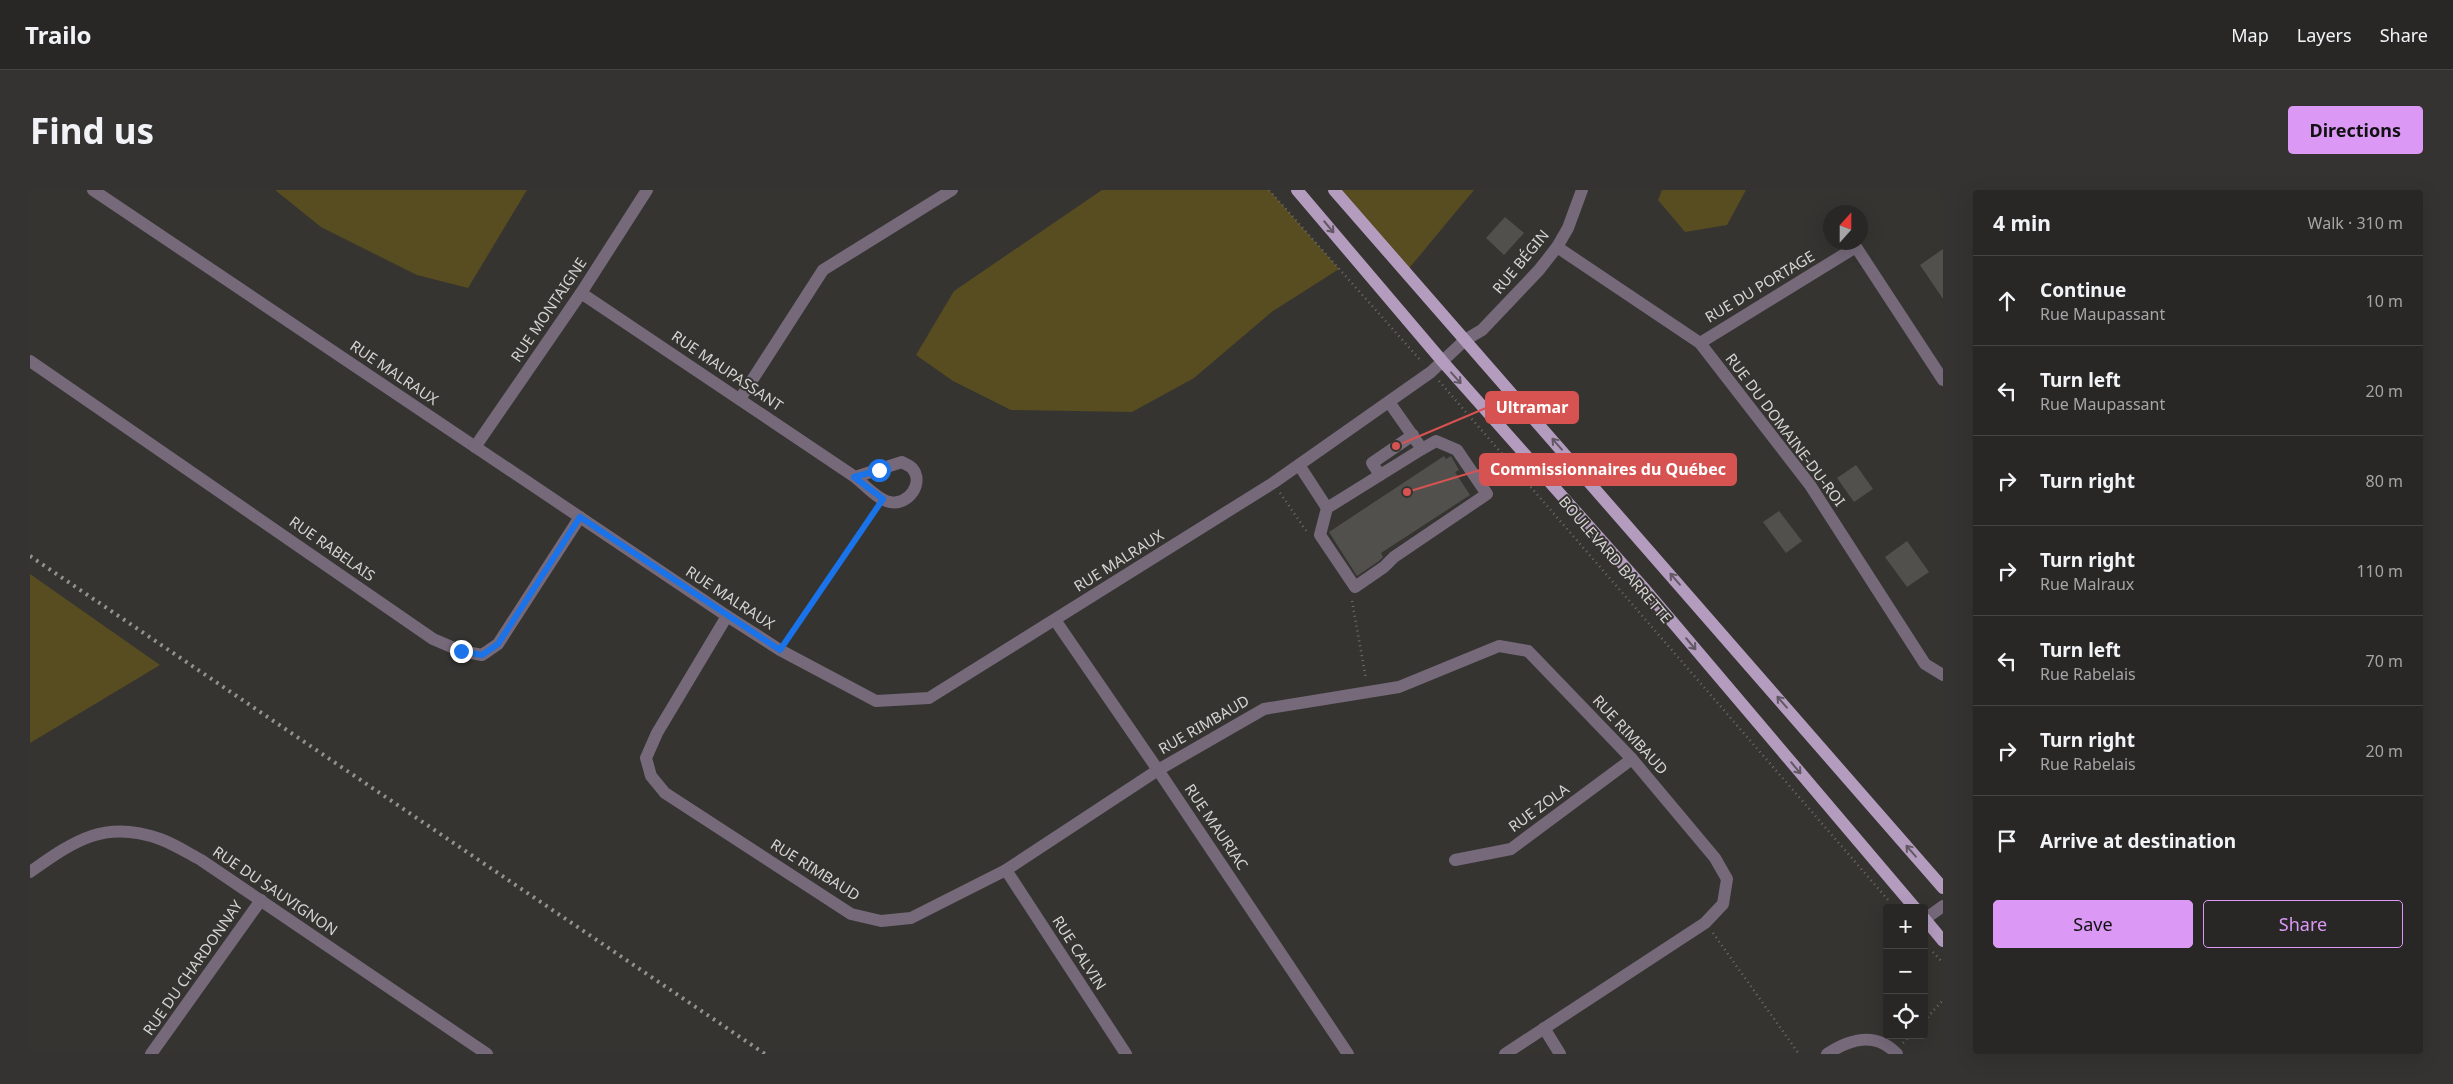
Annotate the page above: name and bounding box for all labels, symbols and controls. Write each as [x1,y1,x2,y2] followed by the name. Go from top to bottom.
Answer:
[25,18,92,51] text: Trailo
[2231,23,2269,47] text: Map
[2297,23,2352,47] text: Layers
[2380,23,2428,47] text: Share
[2288,106,2423,154] button: Directions
[30,107,154,154] text: Find us
[1823,205,1868,250] north arrow
[1993,209,2051,237] text: 4 min
[2308,212,2403,234] text: Walk · 310 m
[1323,220,1334,233] one-way arrow
[1487,225,1553,298] street label: RUE BÉGIN
[1701,246,1818,327] street label: RUE DU PORTAGE
[506,253,591,366] street label: RUE MONTAIGNE
[2040,277,2126,303] text: Continue
[1993,287,2021,315] icon: ahead
[2366,290,2403,312] text: 10 m
[2040,303,2165,325] text: Rue Maupassant
[668,325,788,415] street label: RUE MAUPASSANT
[347,335,443,409] street label: RUE MALRAUX
[1722,349,1850,510] street label: RUE DU DOMAINE-DU-ROI
[2040,367,2121,393] text: Turn left
[1451,371,1462,384] one-way arrow
[1993,377,2021,405] icon: left
[2366,380,2403,402] text: 20 m
[1486,392,1578,423] callout: Ultramar
[2040,393,2165,415] text: Rue Maupassant
[1496,396,1568,418] text: Ultramar
[1552,438,1563,451] one-way arrow
[1480,454,1736,485] callout: Commissionnaires du Québec
[1490,458,1726,480] text: Commissionnaires du Québec
[868,459,891,482] route start
[1993,467,2021,495] icon: right
[2040,468,2135,494] text: Turn right
[2366,470,2403,492] text: 80 m
[1555,491,1677,627] street label: BOULEVARD BARRETTE
[286,511,379,585] street label: RUE RABELAIS
[1070,524,1167,596] street label: RUE MALRAUX
[2040,547,2135,573] text: Turn right
[1993,557,2021,585] icon: right
[2356,560,2403,582] text: 110 m
[682,561,779,634] street label: RUE MALRAUX
[1670,573,1681,586] one-way arrow
[2040,573,2134,595] text: Rue Malraux
[2040,637,2121,663] text: Turn left
[1685,638,1697,651] one-way arrow
[450,640,473,663] route end
[1993,647,2021,675] icon: left
[2366,650,2403,672] text: 70 m
[2040,663,2136,685] text: Rue Rabelais
[1154,690,1253,758] street label: RUE RIMBAUD
[1589,690,1673,778] street label: RUE RIMBAUD
[1777,695,1788,708] one-way arrow
[2040,727,2135,753] text: Turn right
[1993,737,2021,765] icon: right
[2366,740,2403,762] text: 20 m
[2040,753,2136,775] text: Rue Rabelais
[1791,761,1802,774] one-way arrow
[1504,778,1573,836] street label: RUE ZOLA
[1181,779,1253,874] street label: RUE MAURIAC
[1993,827,2021,855] icon: arrive
[2040,828,2236,854] text: Arrive at destination
[767,834,864,905] street label: RUE RIMBAUD
[209,841,342,939] street label: RUE DU SAUVIGNON
[1906,845,1917,858] one-way arrow
[138,896,247,1039] street label: RUE DU CHARDONNAY
[1993,900,2193,948] button: Save
[2203,900,2403,948] button: Share
[1883,904,1928,1039] map controls
[1883,904,1928,949] button: +
[1048,912,1111,993] street label: RUE CALVIN
[1883,949,1928,994] button: −
[1883,994,1928,1039] button: locate

